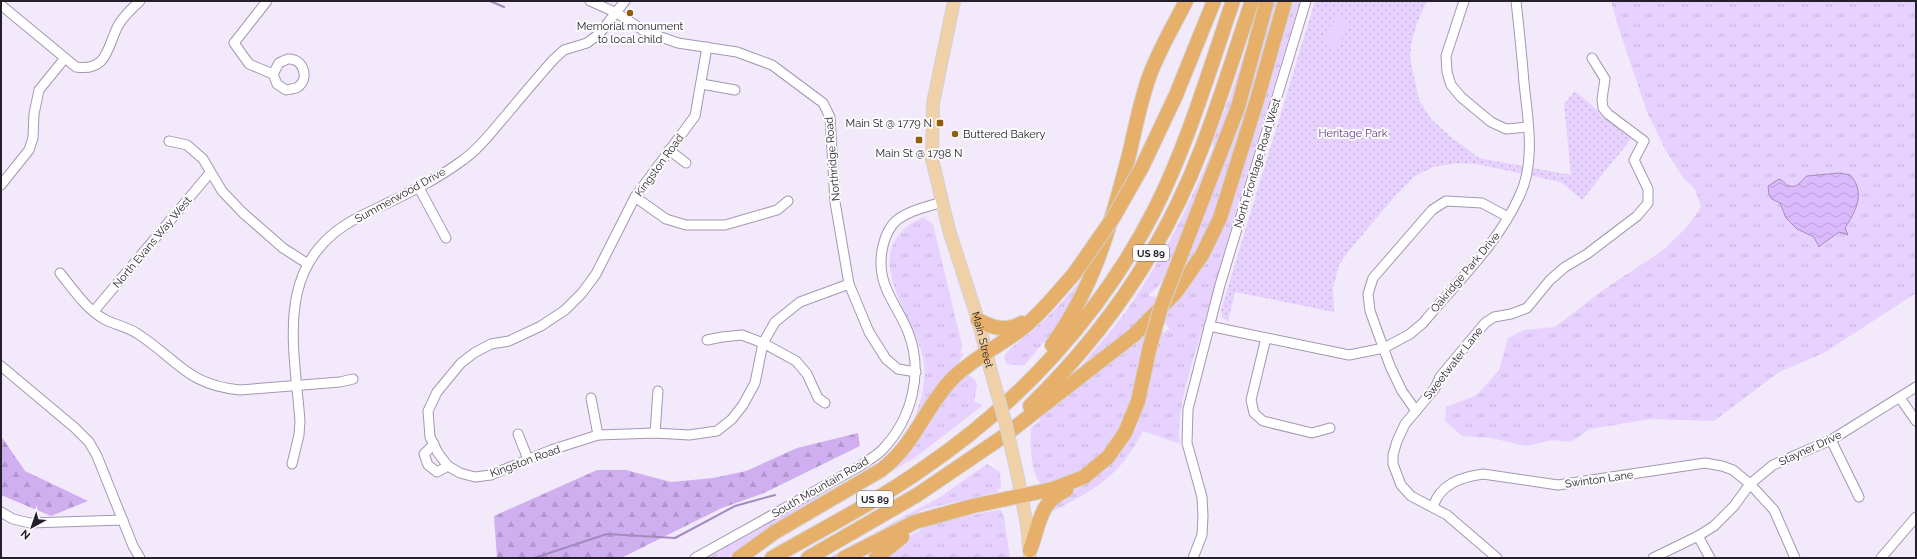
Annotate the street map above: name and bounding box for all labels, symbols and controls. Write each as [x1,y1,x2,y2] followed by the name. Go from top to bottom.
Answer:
[625,8,635,18] marker: Memorial monument to local child
[577,20,684,46] place label: Memorial monument to local child
[1232,96,1284,230] street label: North Frontage Road West
[822,116,843,202] street label: Northridge Road
[846,117,932,130] place label: Main St @ 1779 N
[935,118,945,128] marker: Main St @ 1779 N
[1319,127,1388,140] park label: Heritage Park
[963,128,1046,141] place label: Buttered Bakery
[950,129,960,139] marker: Buttered Bakery
[632,132,686,199] street label: Kingston Road
[914,135,924,145] marker: Main St @ 1798 N
[875,147,963,160] place label: Main St @ 1798 N
[353,165,448,226] street label: Summerwood Drive
[110,194,195,291] street label: North Evans Way West
[1428,229,1503,315] street label: Oakridge Park Drive
[1133,245,1169,261] road number: US 89
[969,310,996,370] street label: Main Street
[1421,324,1486,402] street label: Sweetwater Lane
[1777,428,1844,469] street label: Stayner Drive
[488,443,562,480] street label: Kingston Road
[770,454,871,520] street label: South Mountain Road
[1564,468,1635,491] street label: Swinton Lane
[857,491,893,507] road number: US 89
[12,507,52,547] north arrow
[18,527,33,542] text: N

